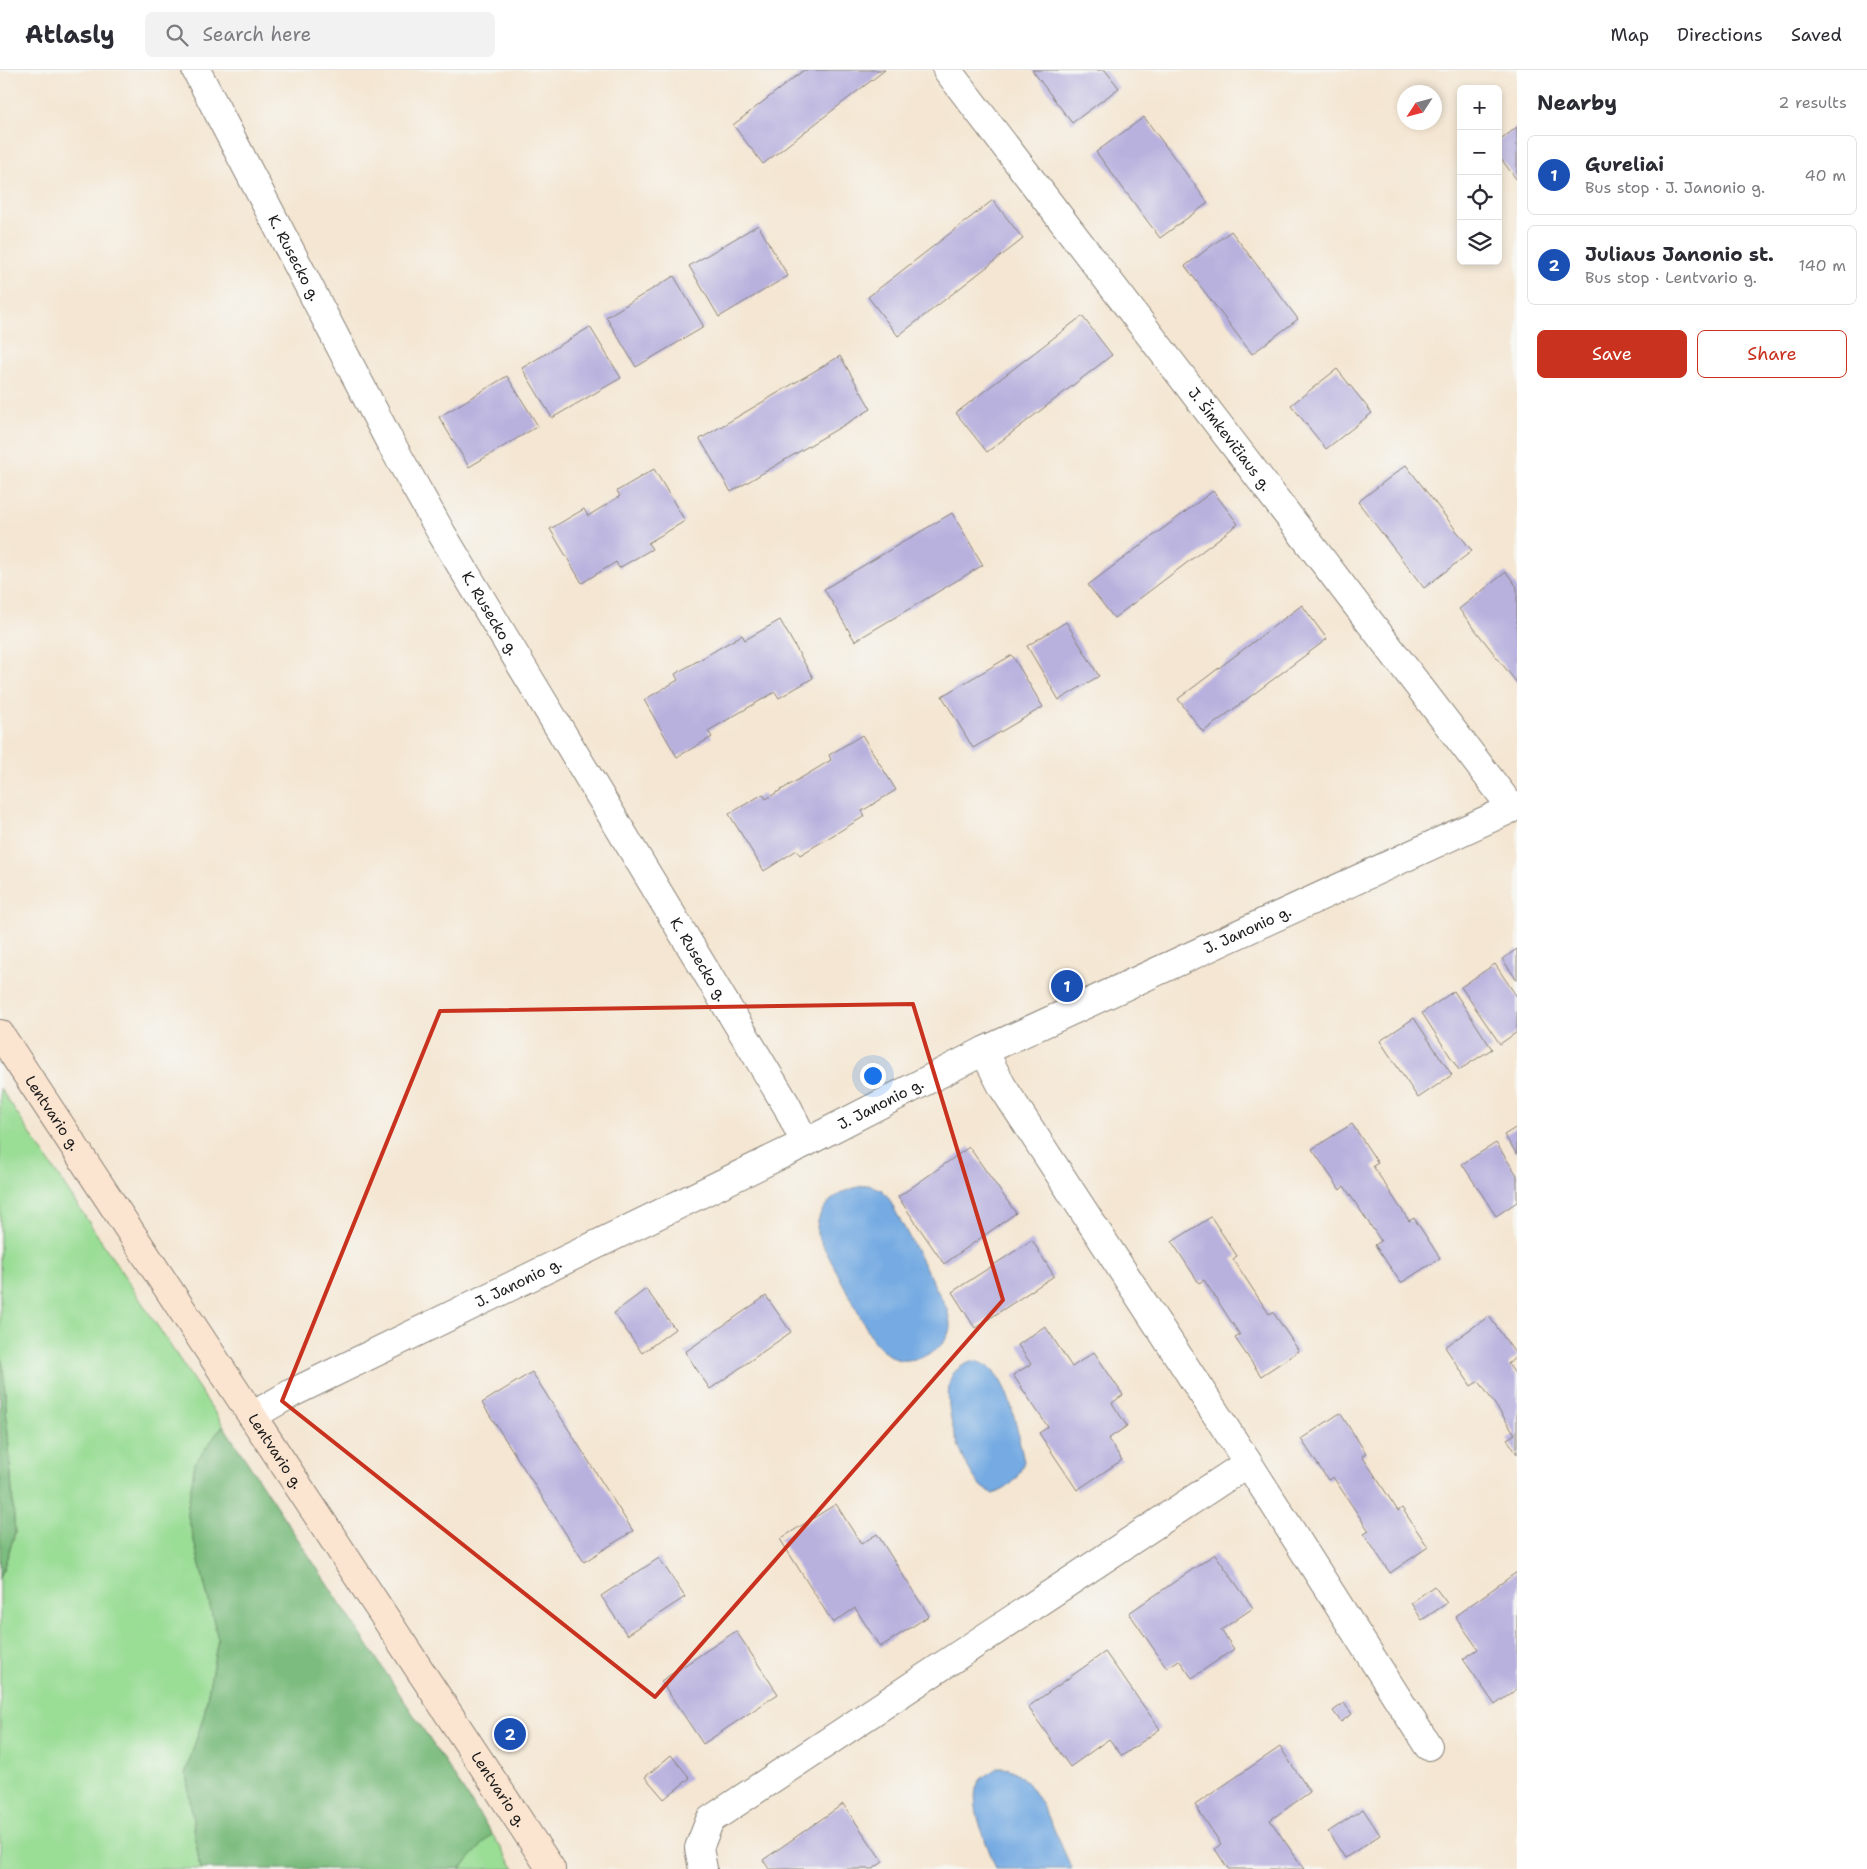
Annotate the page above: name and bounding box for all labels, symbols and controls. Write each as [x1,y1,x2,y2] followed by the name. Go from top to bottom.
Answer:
[145,12,495,57] search box
[25,19,115,51] text: Atlasly
[163,21,191,49] icon: search
[203,22,311,47] text: Search here
[1611,23,1649,47] text: Map
[1677,23,1763,47] text: Directions
[1791,23,1842,47] text: Saved
[1397,85,1442,130] north arrow
[1457,85,1502,265] map controls
[1457,85,1502,130] button: +
[1537,89,1617,117] text: Nearby
[1778,92,1847,113] text: 2 results
[1457,130,1502,175] button: −
[1585,152,1664,177] text: Gureliai
[1550,165,1558,186] text: 1
[1804,165,1846,186] text: 40 m
[1457,175,1502,220] button: locate
[1585,177,1765,198] text: Bus stop · J. Janonio g.
[263,211,325,305] street label: K. Rusecko g.
[1457,220,1502,265] button: layers
[1585,242,1774,267] text: Juliaus Janonio st.
[1548,255,1560,276] text: 2
[1799,255,1846,276] text: 140 m
[1585,267,1757,288] text: Bus stop · Lentvario g.
[1537,330,1687,378] button: Save
[1697,330,1847,378] button: Share
[1184,383,1276,495] street label: J. Šimkevičiaus g.
[457,568,523,659] street label: K. Rusecko g.
[1201,901,1294,959] street label: J. Janonio g.
[666,914,732,1005] street label: K. Rusecko g.
[1051,967,1083,1005] pin: 1
[860,1063,886,1089] your location
[20,1072,85,1155] street label: Lentvario g.
[834,1074,927,1134] street label: J. Janonio g.
[472,1253,565,1312] street label: J. Janonio g.
[243,1410,308,1493] street label: Lentvario g.
[494,1715,526,1753] pin: 2
[466,1748,531,1831] street label: Lentvario g.

